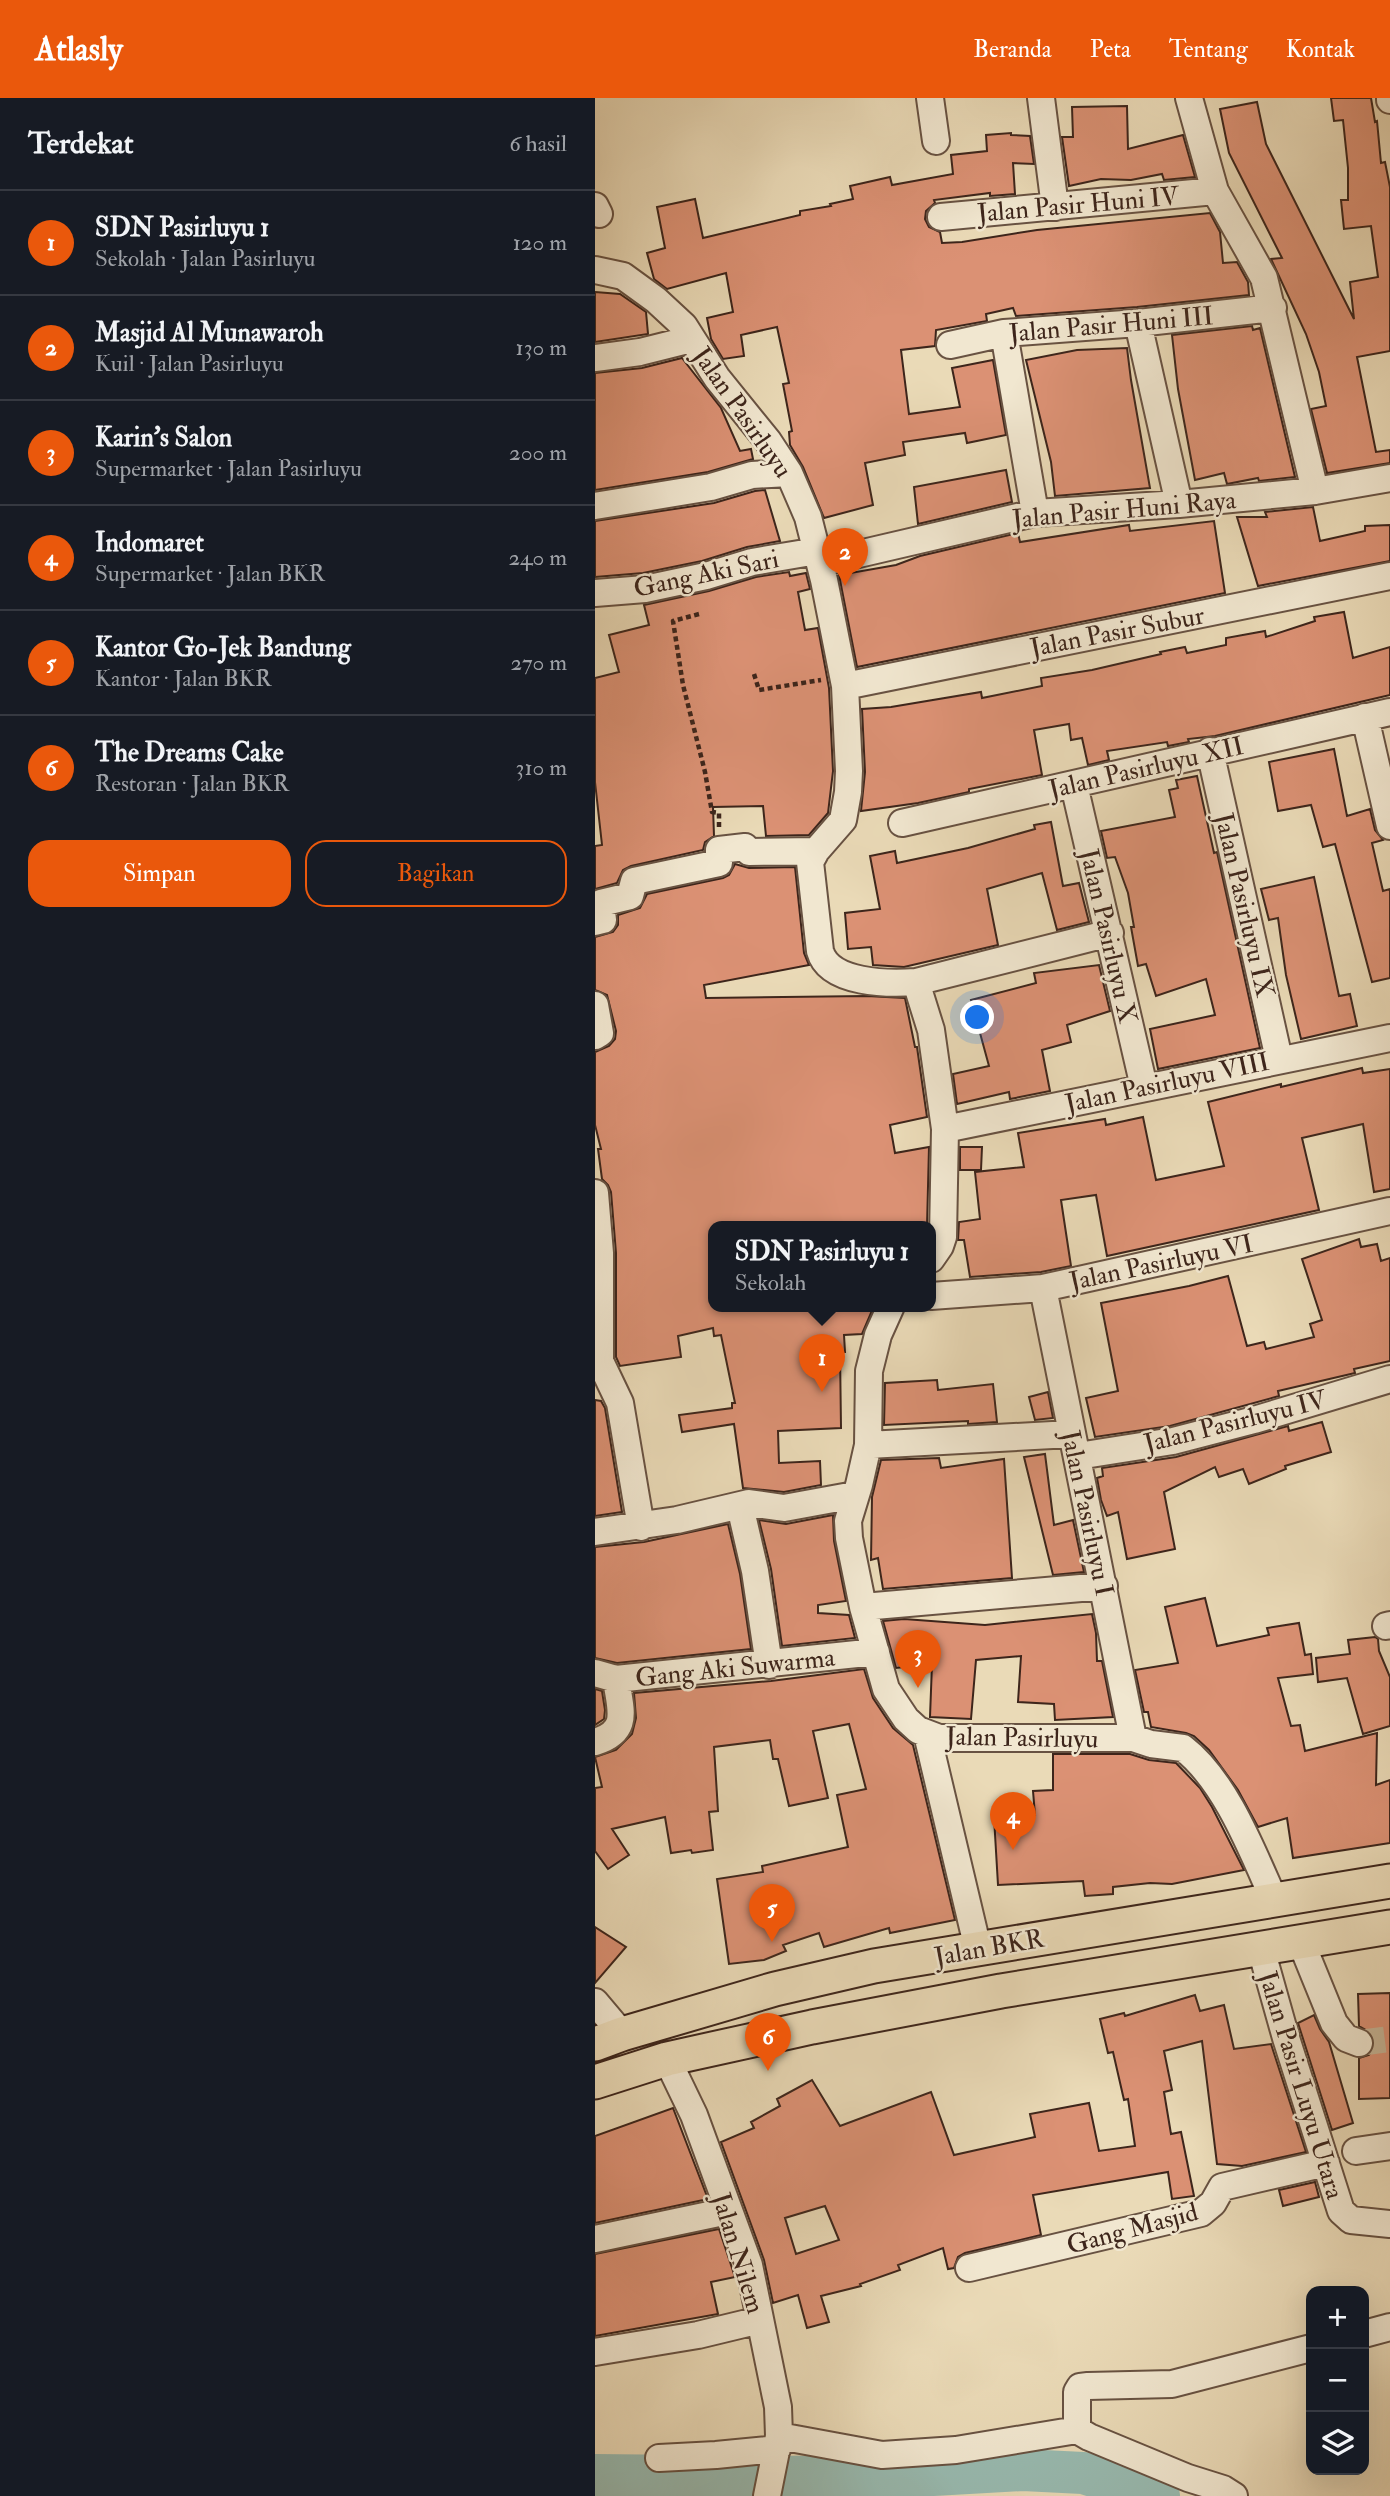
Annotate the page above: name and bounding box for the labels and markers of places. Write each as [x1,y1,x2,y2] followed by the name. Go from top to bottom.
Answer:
[822,528,868,586] pin: 2
[799,1334,845,1392] pin: 1
[895,1630,941,1688] pin: 3
[990,1792,1036,1850] pin: 4
[749,1884,795,1942] pin: 5
[745,2013,791,2071] pin: 6

